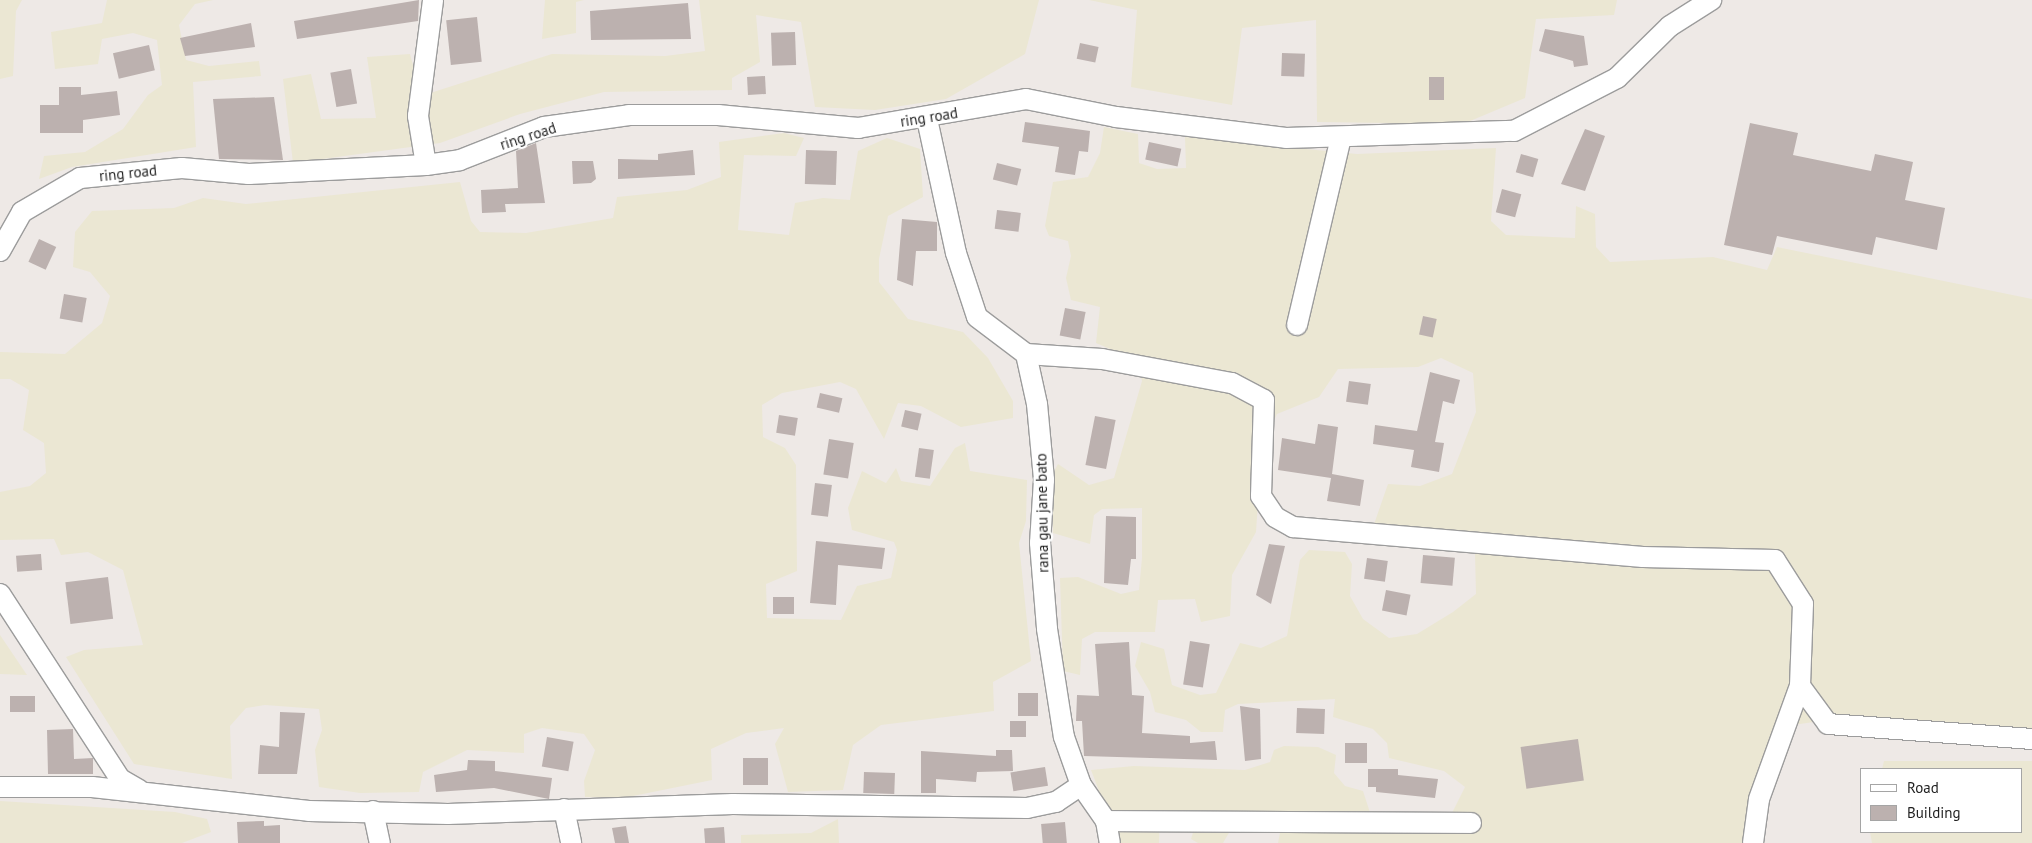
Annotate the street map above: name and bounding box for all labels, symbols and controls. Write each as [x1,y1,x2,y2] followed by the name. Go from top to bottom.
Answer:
[899,104,959,130] street label: ring road
[498,118,558,154] street label: ring road
[98,161,158,185] street label: ring road
[1032,453,1052,573] street label: rana gau jane bato
[1860,768,2022,833] legend
[1907,778,1939,797] text: Road
[1907,803,1961,822] text: Building

